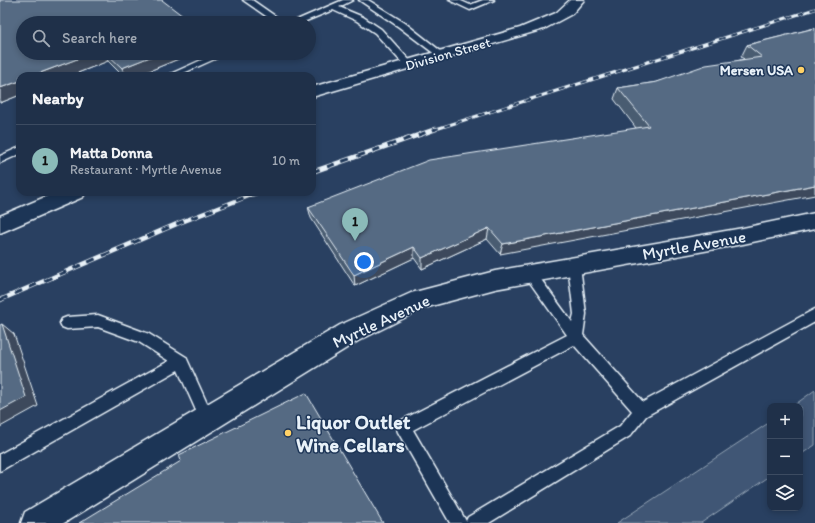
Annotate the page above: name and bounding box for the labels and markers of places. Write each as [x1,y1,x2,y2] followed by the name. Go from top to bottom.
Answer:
[720,62,794,79] place label: Mersen USA
[796,65,806,75] marker: Mersen USA
[342,208,368,241] pin: 1
[296,410,411,457] place label: Liquor Outlet Wine Cellars
[283,428,293,438] marker: Liquor Outlet Wine Cellars

